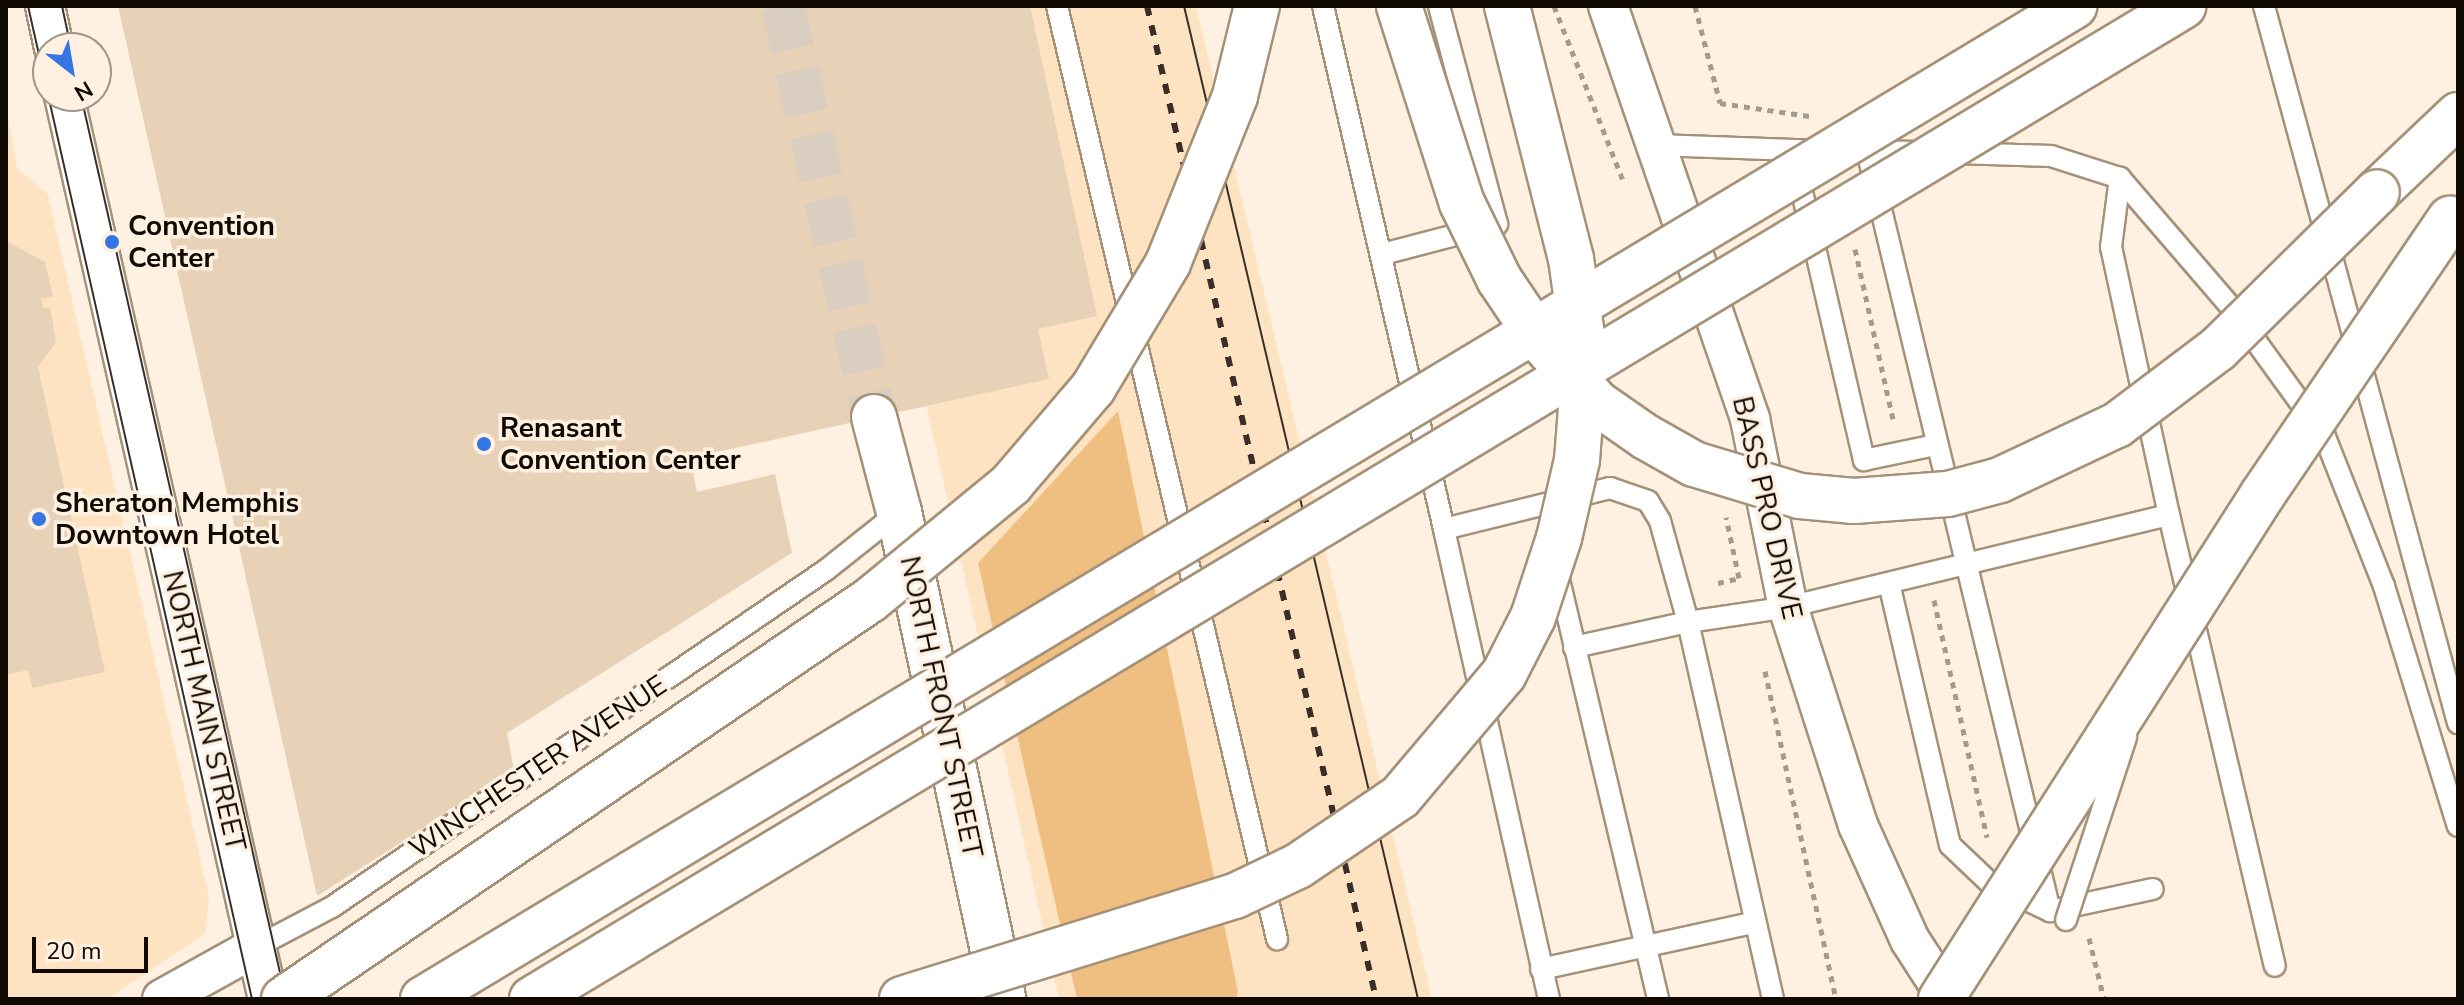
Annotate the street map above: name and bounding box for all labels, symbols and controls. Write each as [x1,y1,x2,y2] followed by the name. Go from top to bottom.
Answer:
[32,32,112,112] north arrow
[69,74,98,108] text: N
[128,209,275,275] place label: Convention Center
[103,233,121,251] marker: Convention Center
[1725,393,1809,623] street label: BASS PRO DRIVE
[500,411,741,477] place label: Renasant Convention Center
[475,435,493,453] marker: Renasant Convention Center
[55,486,299,552] place label: Sheraton Memphis Downtown Hotel
[30,510,48,528] marker: Sheraton Memphis Downtown Hotel
[893,553,989,861] street label: NORTH FRONT STREET
[155,568,253,854] street label: NORTH MAIN STREET
[403,668,673,866] street label: WINCHESTER AVENUE
[36,921,152,971] scale bar
[46,935,102,967] text: 20 m

